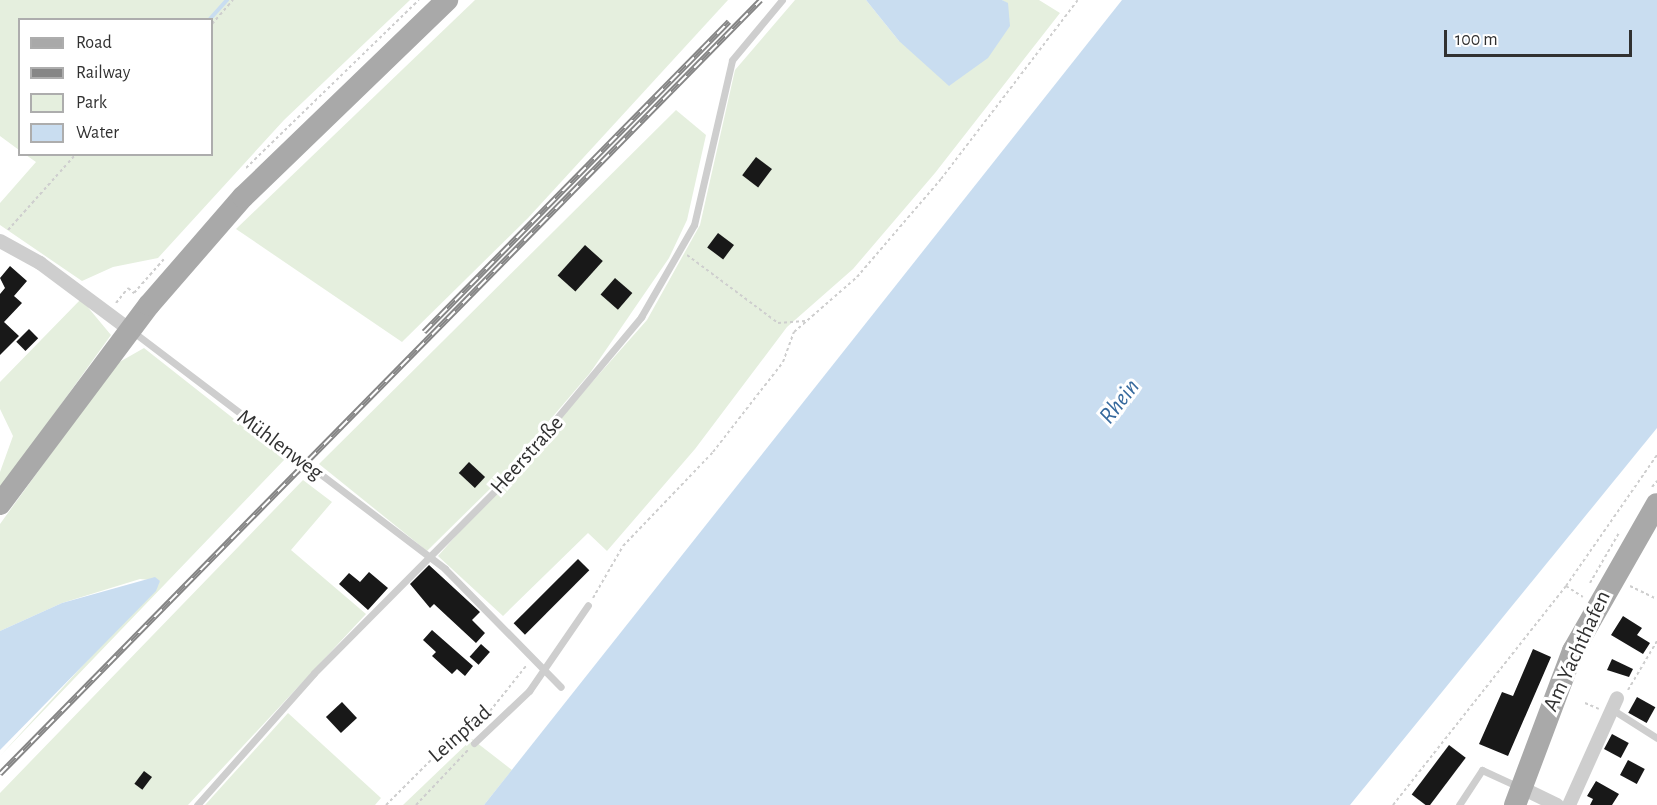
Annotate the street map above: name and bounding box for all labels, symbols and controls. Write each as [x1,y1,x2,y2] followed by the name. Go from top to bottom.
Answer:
[18,18,213,156] legend
[1447,18,1634,56] scale bar
[1455,31,1498,49] text: 100 m
[76,34,112,52] text: Road
[76,64,130,82] text: Railway
[76,94,107,112] text: Park
[76,124,119,142] text: Water
[1094,374,1146,430] water label: Rhein
[232,404,328,486] street label: Mühlenweg
[485,410,569,500] street label: Heerstraße
[1538,586,1616,716] street label: Am Yachthafen
[423,700,497,768] street label: Leinpfad

